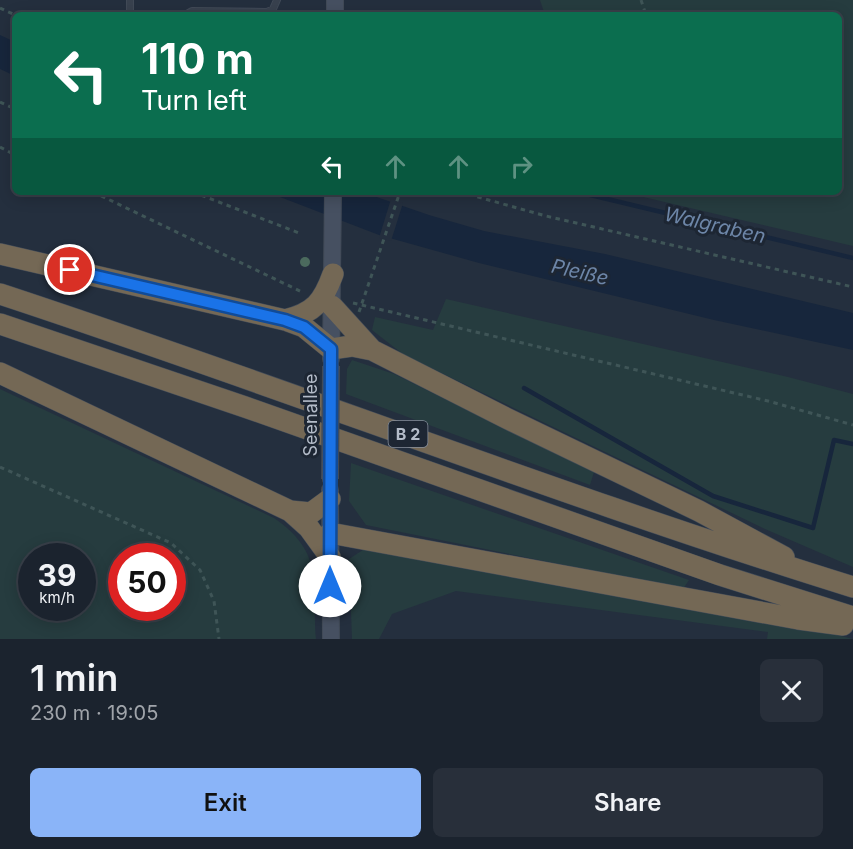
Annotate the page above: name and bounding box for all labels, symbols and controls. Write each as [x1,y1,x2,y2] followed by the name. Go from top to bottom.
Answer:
[141,33,254,84] text: 110 m
[42,36,120,114] icon: left
[141,84,247,117] text: Turn left
[316,150,349,183] icon: left
[379,150,412,183] icon: ahead
[442,150,475,183] icon: ahead
[505,150,538,183] icon: right
[662,202,768,248] water label: Walgraben
[44,244,95,295] pin
[53,253,86,286] icon: arrive
[549,254,611,290] water label: Pleiße
[300,374,321,457] street label: Seenallee
[388,421,428,447] road number: B 2
[108,543,186,621] speed limit sign: 50
[298,554,362,618] position arrow
[38,557,76,593] text: 39
[39,588,75,607] text: km/h
[30,656,118,700] text: 1 min
[760,659,823,722] button: close
[30,701,158,725] text: 230 m · 19:05
[30,768,421,837] button: Exit
[433,768,823,837] button: Share

